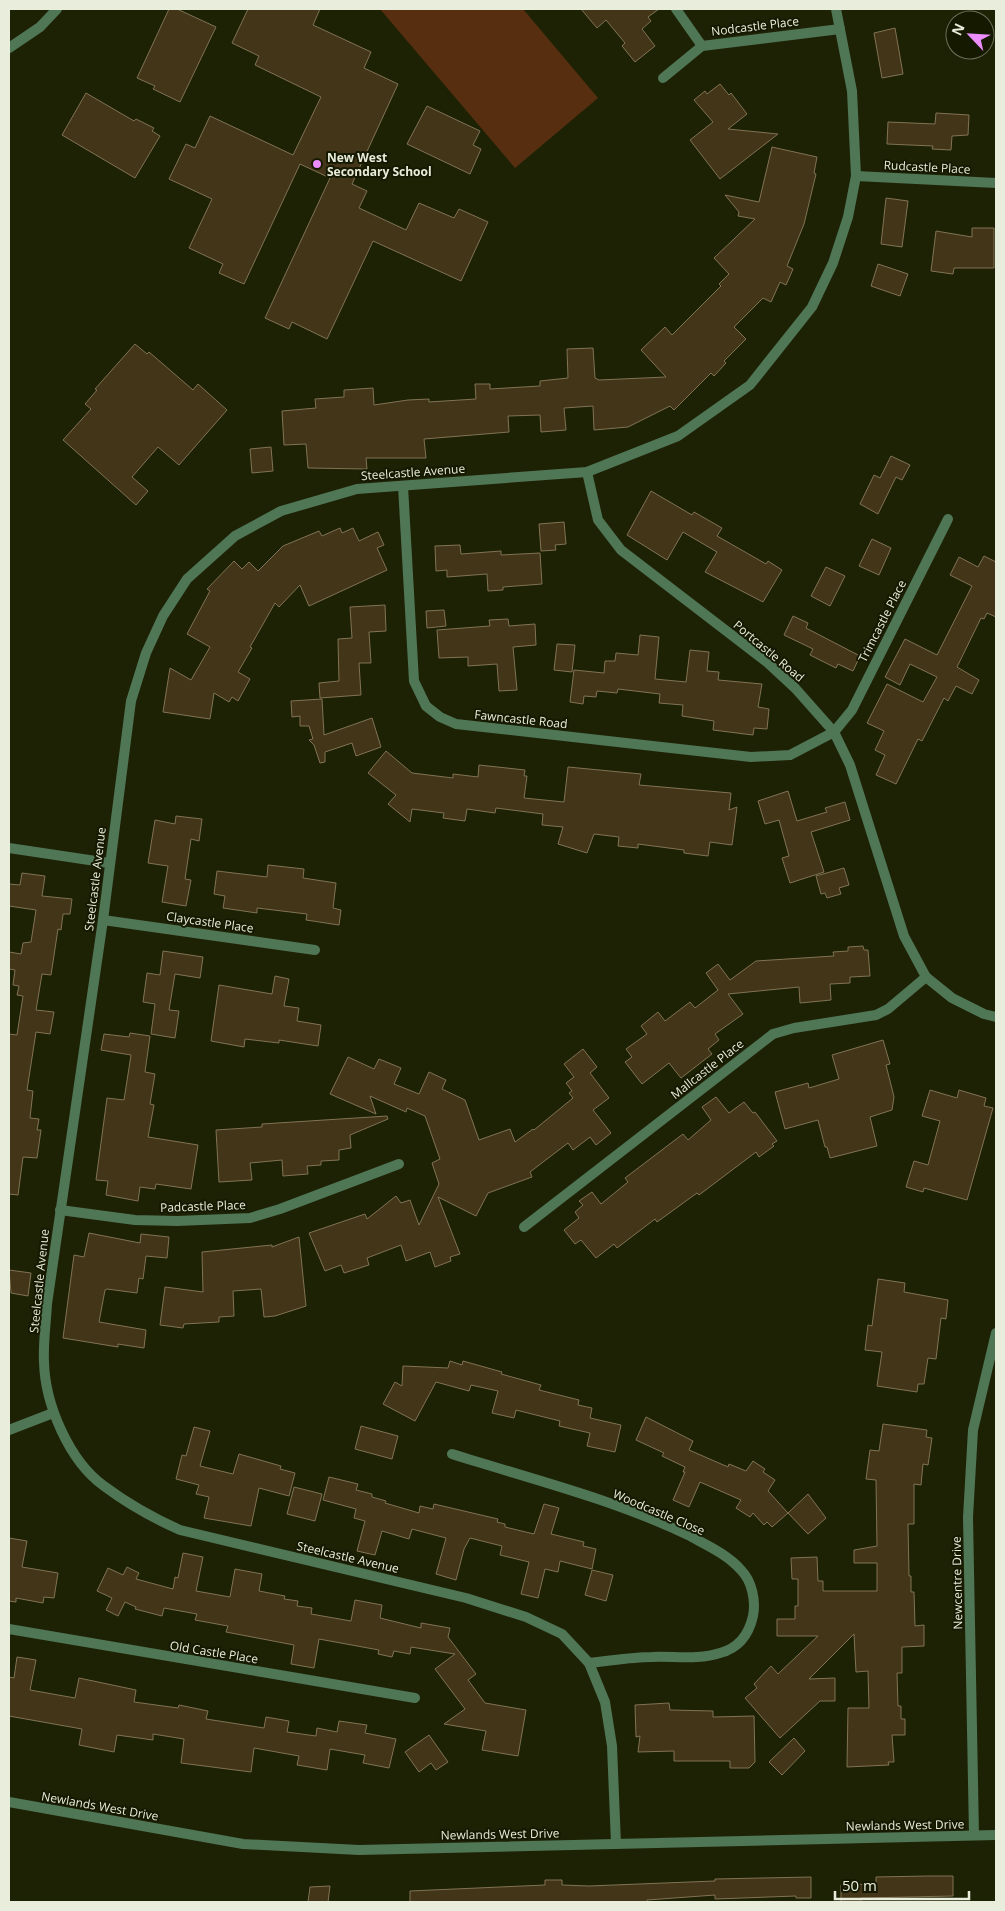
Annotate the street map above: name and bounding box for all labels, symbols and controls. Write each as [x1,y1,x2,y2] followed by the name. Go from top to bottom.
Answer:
[945,10,995,60] north arrow
[710,12,800,40] street label: Nodcastle Place
[947,20,969,38] text: N
[327,149,432,180] place label: New West Secondary School
[883,156,971,178] street label: Rudcastle Place
[311,158,323,170] marker: New West Secondary School
[360,460,466,484] street label: Steelcastle Avenue
[854,577,910,665] street label: Trimcastle Place
[730,616,808,686] street label: Portcastle Road
[474,706,568,732] street label: Fawncastle Road
[80,826,110,932] street label: Steelcastle Avenue
[165,907,255,937] street label: Claycastle Place
[667,1035,747,1103] street label: Mallcastle Place
[160,1196,246,1216] street label: Padcastle Place
[25,1228,53,1334] street label: Steelcastle Avenue
[610,1485,708,1539] street label: Woodcastle Close
[948,1536,966,1630] street label: Newcentre Drive
[295,1537,401,1577] street label: Steelcastle Avenue
[169,1637,260,1667] street label: Old Castle Place
[40,1787,160,1825] street label: Newlands West Drive
[846,1815,965,1835] street label: Newlands West Drive
[441,1824,560,1844] street label: Newlands West Drive
[835,1868,969,1900] scale bar
[842,1875,877,1895] text: 50 m

